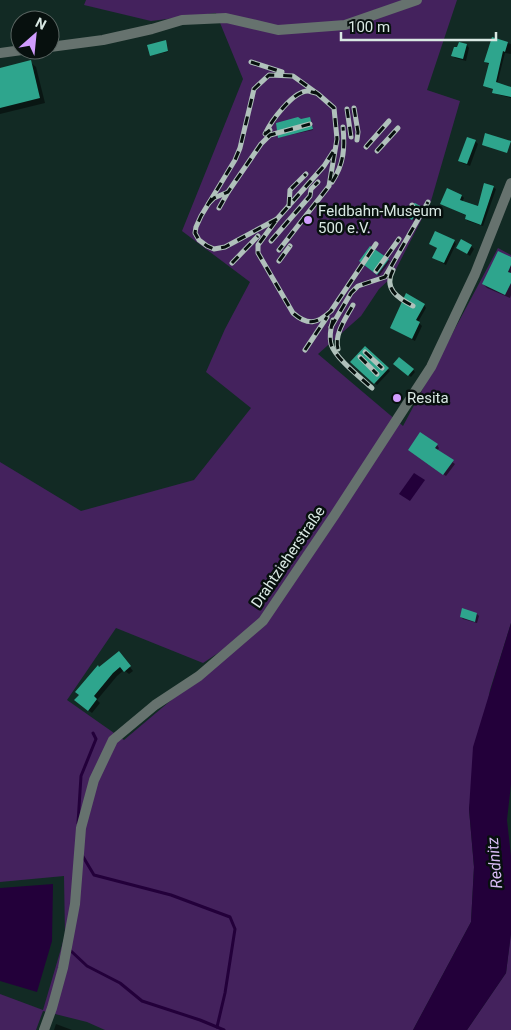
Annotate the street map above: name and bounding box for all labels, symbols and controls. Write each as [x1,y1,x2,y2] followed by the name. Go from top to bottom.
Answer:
[10,10,60,60] north arrow
[341,10,496,42] scale bar
[33,14,49,33] text: N
[348,18,390,36] text: 100 m
[318,202,442,237] place label: Feldbahn-Museum 500 e.V.
[302,214,314,226] marker: Feldbahn-Museum 500 e.V.
[407,389,449,407] place label: Resita
[391,392,403,404] marker: Resita
[247,503,329,611] street label: Drahtzieherstraße
[483,836,506,890] water label: Rednitz

